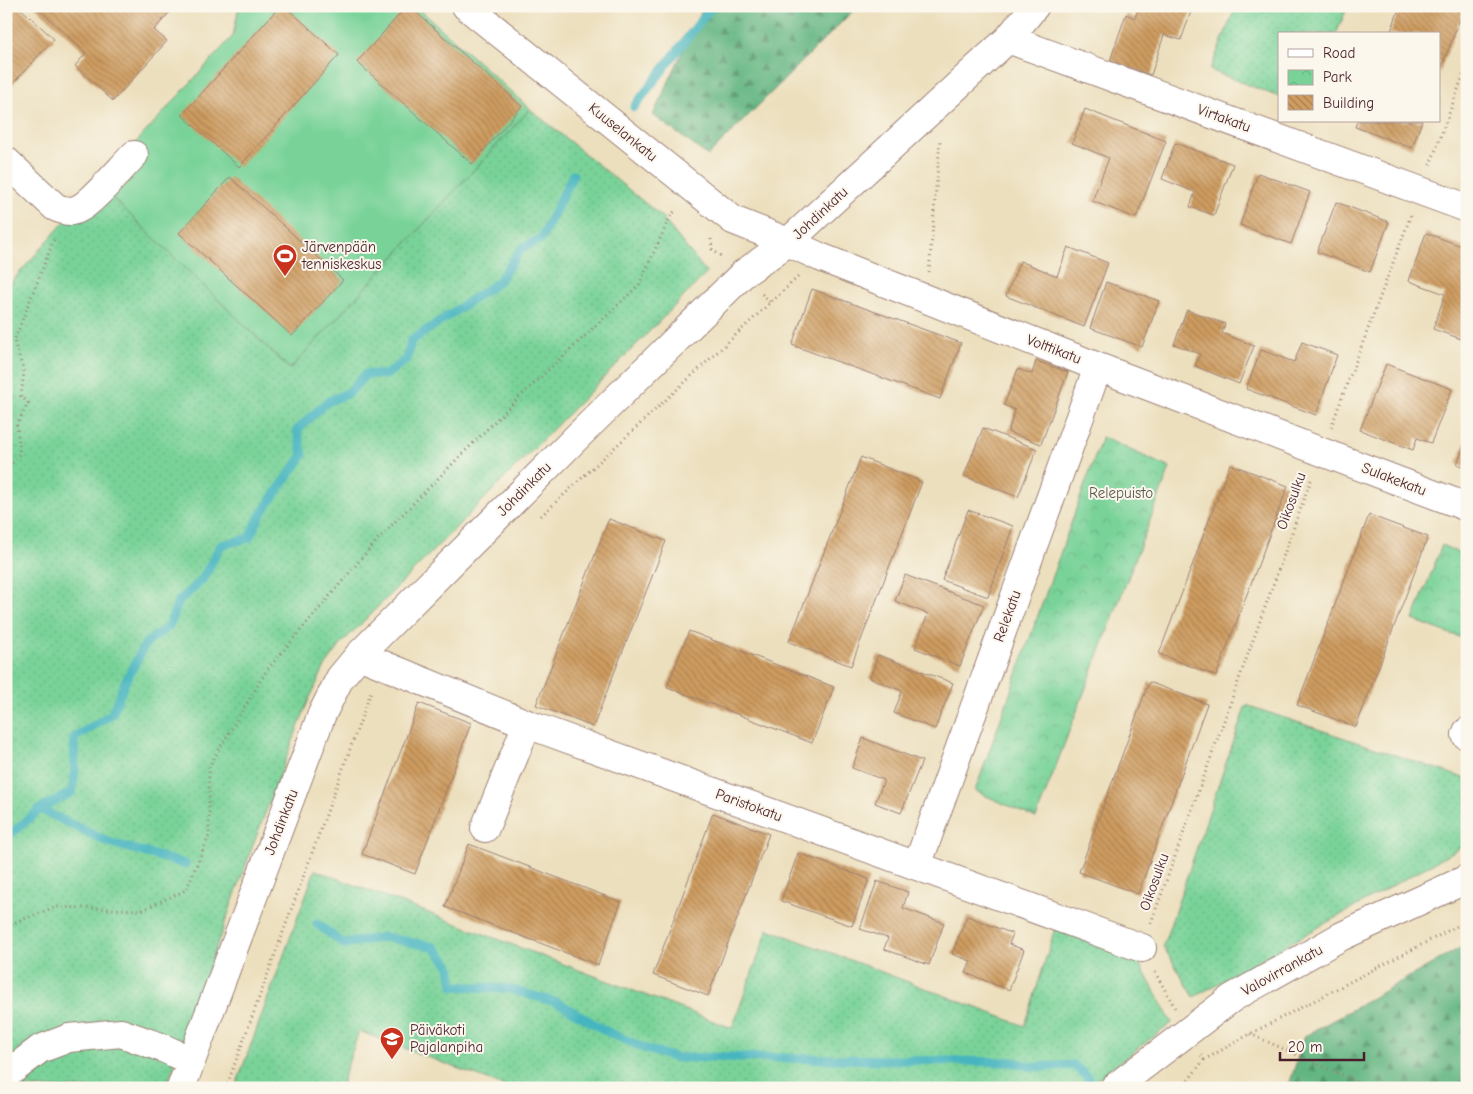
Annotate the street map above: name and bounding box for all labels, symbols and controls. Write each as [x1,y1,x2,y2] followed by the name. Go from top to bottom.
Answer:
[1278,32,1440,122] legend
[1323,44,1355,62] text: Road
[1323,68,1352,86] text: Park
[1323,94,1374,112] text: Building
[585,99,661,165] street label: Kuuselankatu
[1195,100,1253,136] street label: Virtakatu
[789,183,851,243] street label: Johdinkatu
[301,238,381,273] place label: Järvenpään tenniskeskus
[272,243,298,277] sports icon: Järvenpään tenniskeskus
[1024,330,1084,368] street label: Volttikatu
[493,458,555,520] street label: Johdinkatu
[1359,458,1429,500] street label: Sulakekatu
[1272,470,1310,532] street label: Oikosulku
[1089,484,1153,502] park label: Relepuisto
[989,588,1025,644] street label: Relekatu
[713,785,785,825] street label: Paristokatu
[260,787,302,857] street label: Johdinkatu
[1135,851,1173,913] street label: Oikosulku
[1238,940,1326,1000] street label: Valovirrankatu
[410,1021,483,1056] place label: Päiväkoti Pajalanpiha
[379,1026,405,1060] school or university icon: Päiväkoti Pajalanpiha
[1280,1029,1364,1061] scale bar
[1288,1038,1322,1056] text: 20 m

